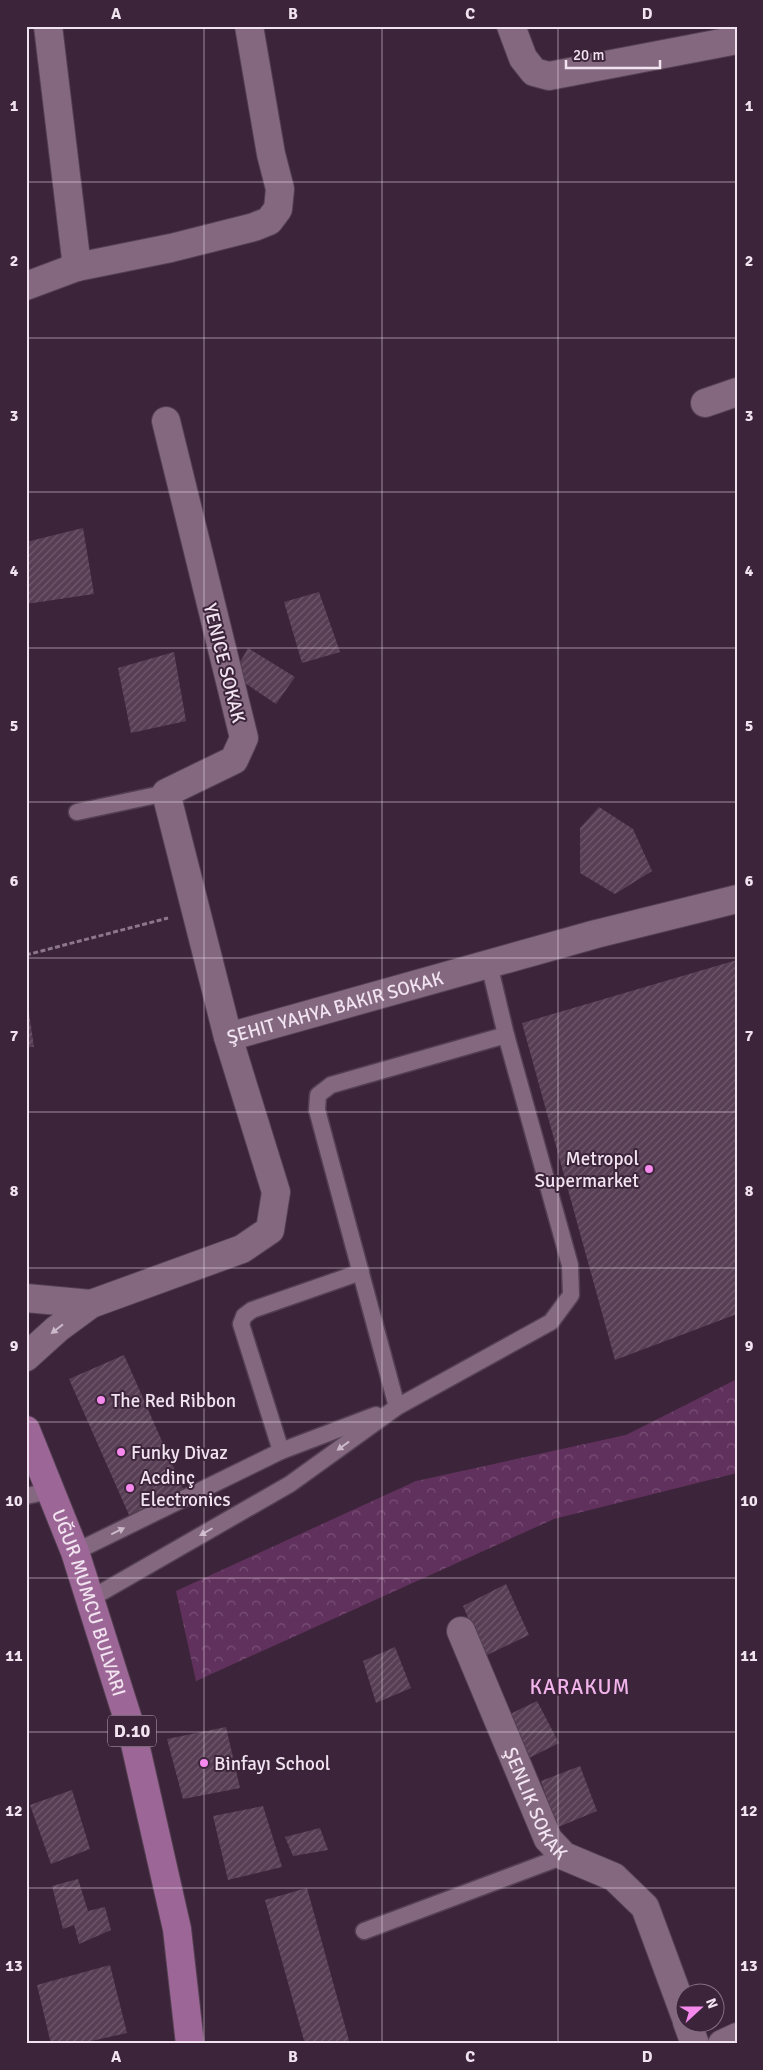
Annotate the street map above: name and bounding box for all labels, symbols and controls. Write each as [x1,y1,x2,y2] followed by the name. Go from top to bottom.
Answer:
[111,4,122,24] text: A
[288,4,298,24] text: B
[465,4,475,24] text: C
[642,4,653,24] text: D
[566,38,659,70] scale bar
[573,46,604,64] text: 20 m
[10,96,19,116] text: 1
[745,96,754,116] text: 1
[10,251,18,271] text: 2
[745,251,753,271] text: 2
[10,406,18,426] text: 3
[745,406,753,426] text: 3
[10,561,19,581] text: 4
[745,561,754,581] text: 4
[198,601,251,726] street label: YENICE SOKAK
[10,716,18,736] text: 5
[745,716,753,736] text: 5
[10,871,19,891] text: 6
[745,871,754,891] text: 6
[224,966,447,1050] street label: ŞEHIT YAHYA BAKIR SOKAK
[10,1026,19,1046] text: 7
[745,1026,754,1046] text: 7
[534,1147,639,1193] place label: Metropol Supermarket
[643,1163,655,1175] marker: Metropol Supermarket
[10,1181,19,1201] text: 8
[745,1181,754,1201] text: 8
[50,1324,64,1334] one-way arrow
[10,1336,19,1356] text: 9
[745,1336,754,1356] text: 9
[111,1389,236,1413] place label: The Red Ribbon
[95,1394,107,1406] marker: The Red Ribbon
[131,1441,228,1465] place label: Funky Divaz
[336,1441,350,1451] one-way arrow
[115,1446,127,1458] marker: Funky Divaz
[140,1466,231,1512] place label: Acdinç Electronics
[124,1482,136,1494] marker: Acdinç Electronics
[5,1491,23,1511] text: 10
[740,1491,758,1511] text: 10
[46,1506,131,1699] street label: UĞUR MUMCU BULVARI
[111,1527,125,1535] one-way arrow
[199,1528,212,1537] one-way arrow
[5,1646,23,1666] text: 11
[740,1646,758,1666] text: 11
[529,1674,631,1700] district label: KARAKUM
[108,1715,156,1746] road number: D.10
[498,1744,573,1866] street label: ŞENLIK SOKAK
[214,1752,330,1776] place label: Binfayı School
[198,1757,210,1769] marker: Binfayı School
[5,1801,23,1821] text: 12
[740,1801,758,1821] text: 12
[5,1956,23,1976] text: 13
[740,1956,758,1976] text: 13
[676,1982,726,2032] north arrow
[702,1996,721,2011] text: N
[111,2047,122,2067] text: A
[288,2047,298,2067] text: B
[465,2047,475,2067] text: C
[642,2047,653,2067] text: D

